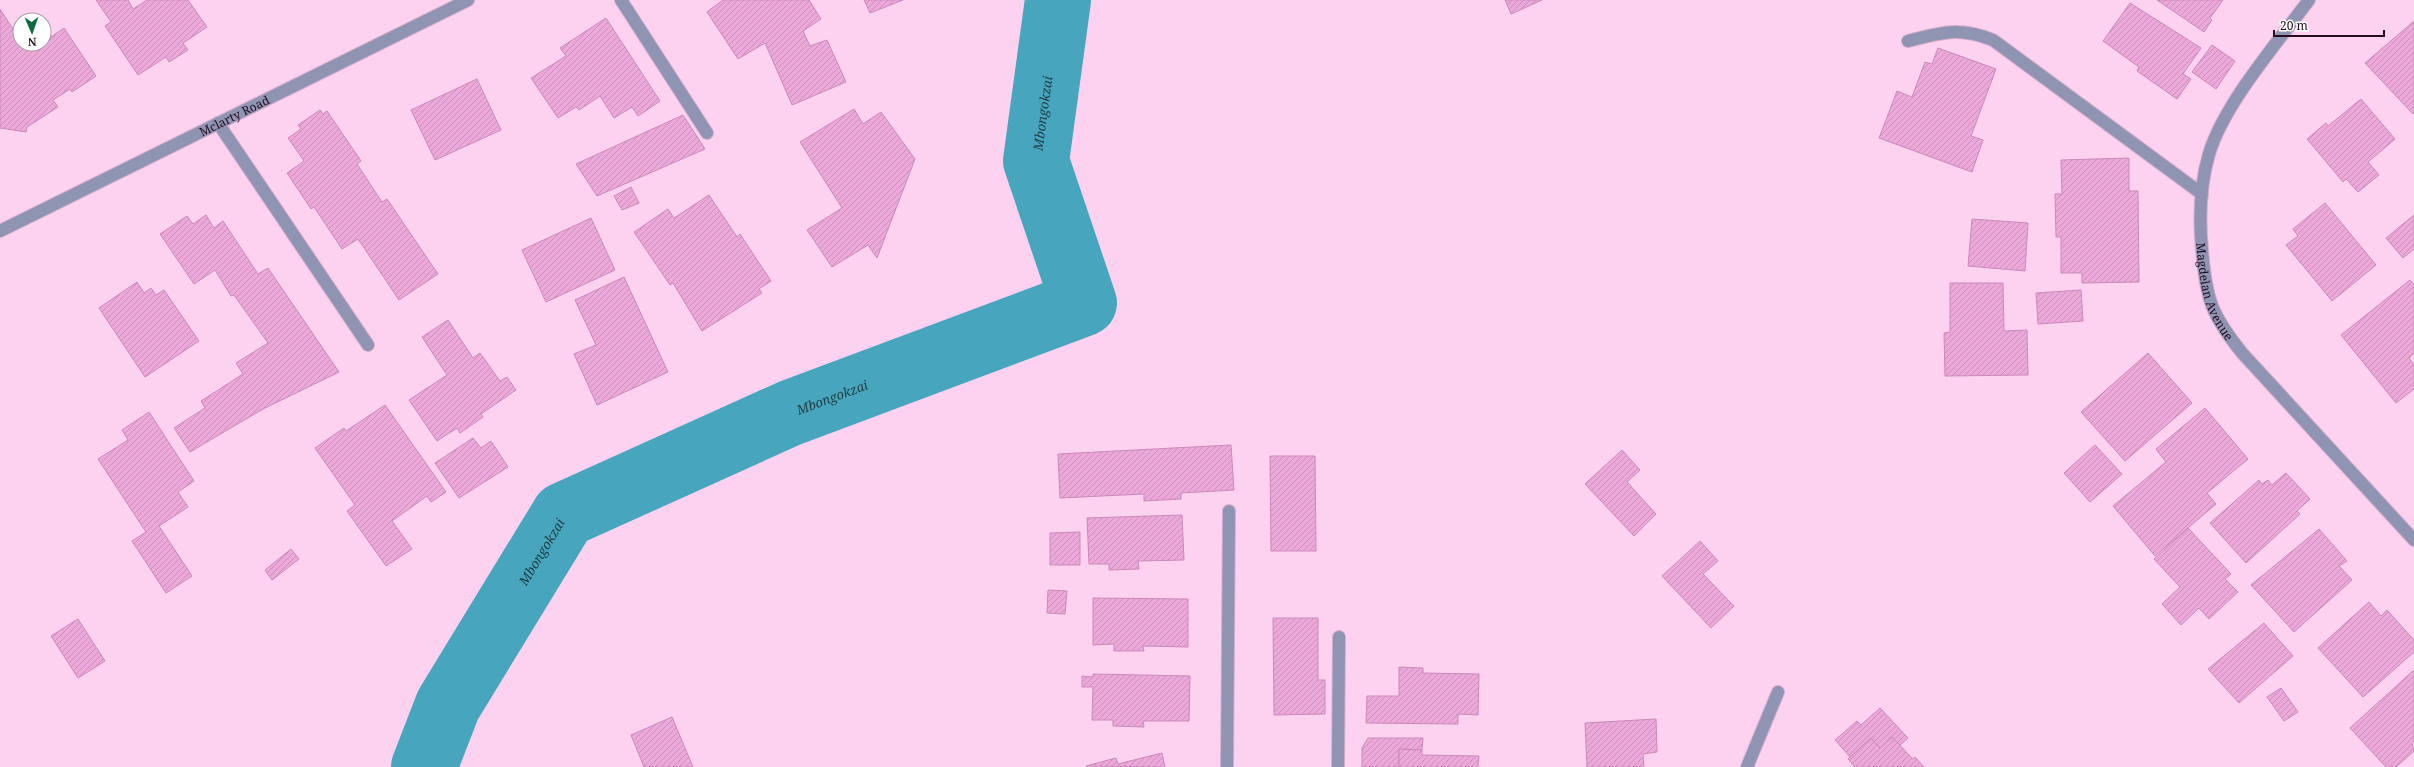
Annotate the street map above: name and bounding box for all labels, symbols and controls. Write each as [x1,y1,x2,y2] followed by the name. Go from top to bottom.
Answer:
[12,12,52,52] north arrow
[2274,12,2384,38] scale bar
[2280,17,2308,34] text: 20 m
[27,35,37,50] text: N
[1028,75,1057,153] water label: Mbongokzai
[196,91,273,140] street label: Mclarty Road
[2193,242,2238,344] street label: Magdelan Avenue
[793,376,870,419] water label: Mbongokzai
[514,515,569,589] water label: Mbongokzai

